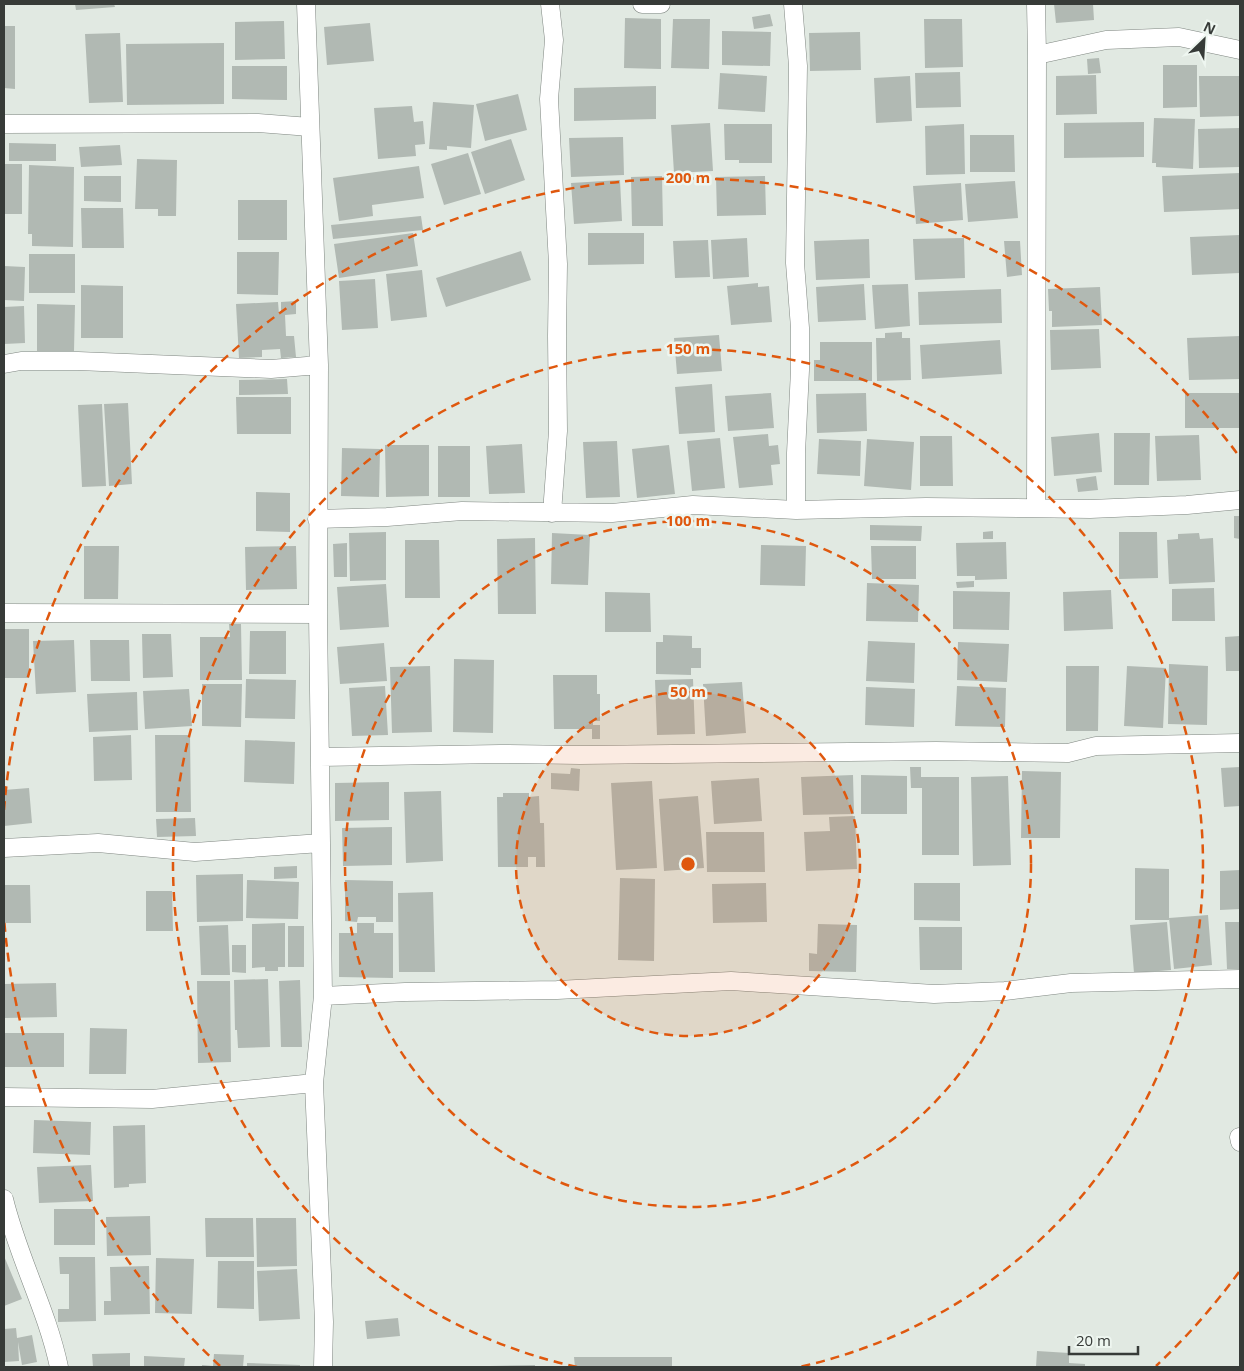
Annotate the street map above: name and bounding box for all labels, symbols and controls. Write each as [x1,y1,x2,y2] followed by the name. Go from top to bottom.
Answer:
[1179,15,1229,65] north arrow
[1201,17,1219,39] text: N
[666,167,710,187] text: 200 m
[666,338,710,358] text: 150 m
[666,510,710,530] text: 100 m
[670,681,706,701] text: 50 m
[679,855,697,873] centre of rings
[1069,1324,1138,1356] scale bar
[1076,1330,1111,1350] text: 20 m

